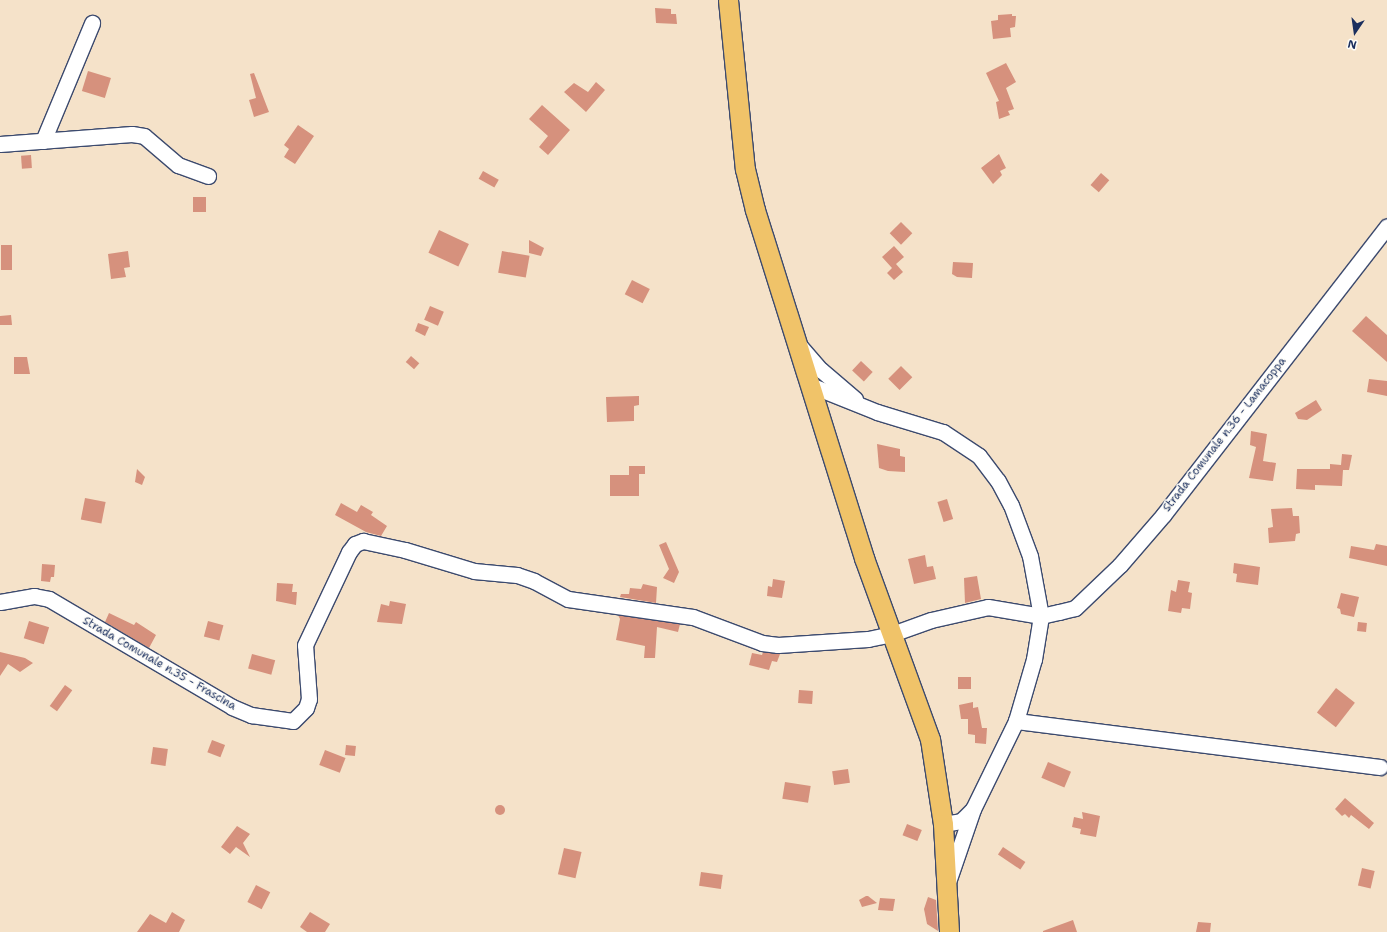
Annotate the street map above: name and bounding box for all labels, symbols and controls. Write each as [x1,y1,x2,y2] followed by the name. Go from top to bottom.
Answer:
[1335,12,1375,52] north arrow
[1346,36,1358,52] text: N
[1161,355,1289,515] street label: Strada Comunale n.36 - Lamacoppa
[80,615,238,713] street label: Strada Comunale n.35 - Frascina

